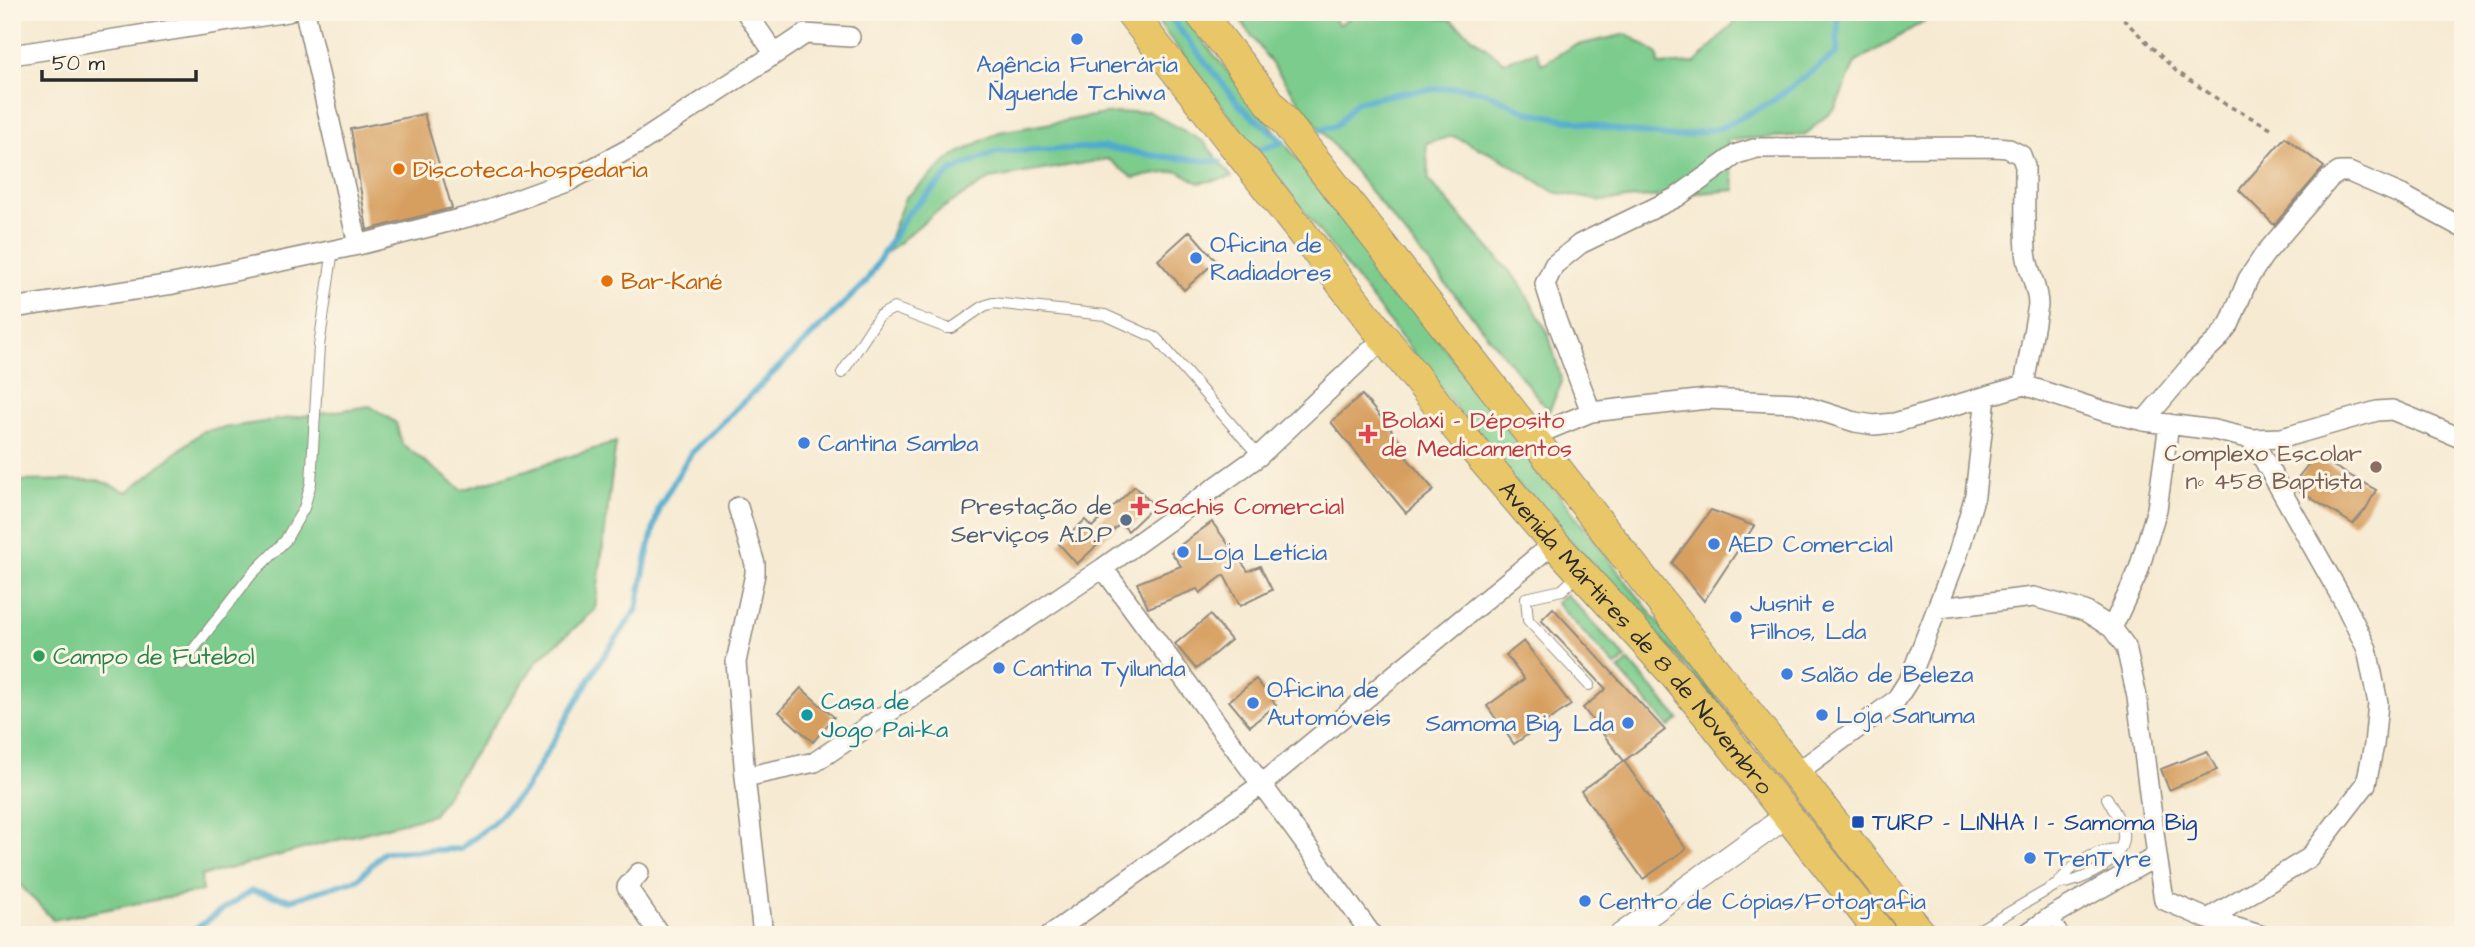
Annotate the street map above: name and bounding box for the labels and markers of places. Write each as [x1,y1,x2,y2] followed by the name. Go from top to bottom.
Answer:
[1069,31,1085,47] marker: Agência Funerária Nguende Tchiwa
[976,48,1178,111] place label: Agência Funerária Nguende Tchiwa
[413,153,648,187] place label: Discoteca-hospedaria
[391,161,407,177] marker: Discoteca-hospedaria
[1210,228,1332,290] place label: Oficina de Radiadores
[1188,250,1204,266] marker: Oficina de Radiadores
[621,265,723,299] place label: Bar-Kané
[599,273,615,289] marker: Bar-Kané
[1382,404,1572,466] place label: Bolaxi - Déposito de Medicamentos
[1360,426,1376,442] marker: Bolaxi - Déposito de Medicamentos
[818,427,978,461] place label: Cantina Samba
[796,435,812,451] marker: Cantina Samba
[2164,437,2362,499] place label: Complexo Escolar nº 458 Baptista
[2368,459,2384,475] marker: Complexo Escolar nº 458 Baptista
[951,490,1112,552] place label: Prestação de Serviços A.D.P
[1154,490,1344,524] place label: Sachis Comercial
[1132,498,1148,514] marker: Sachis Comercial
[1118,512,1134,528] marker: Prestação de Serviços A.D.P
[1728,528,1893,562] place label: AED Comercial
[1197,536,1327,570] place label: Loja Letícia
[1706,536,1722,552] marker: AED Comercial
[1175,544,1191,560] marker: Loja Letícia
[1750,587,1866,649] place label: Jusnit e Filhos, Lda
[1728,609,1744,625] marker: Jusnit e Filhos, Lda
[53,640,255,674] place label: Campo de Futebol
[31,648,47,664] marker: Campo de Futebol
[1013,652,1186,687] place label: Cantina Tyilunda
[1801,658,1974,692] place label: Salão de Beleza
[991,660,1007,676] marker: Cantina Tyilunda
[1779,666,1795,682] marker: Salão de Beleza
[1267,673,1391,735] place label: Oficina de Automóveis
[821,685,948,748] place label: Casa de Jogo Pai-ka
[1245,695,1261,711] marker: Oficina de Automóveis
[1836,699,1975,733] place label: Loja Sanuma
[799,707,815,723] marker: Casa de Jogo Pai-ka
[1426,707,1614,742] place label: Samoma Big, Lda
[1814,707,1830,723] marker: Loja Sanuma
[1620,715,1636,731] marker: Samoma Big, Lda
[1872,806,2197,841] place label: TURP - LINHA 1 - Samoma Big
[1850,814,1866,830] marker: TURP - LINHA 1 - Samoma Big
[2044,842,2152,877] place label: TrenTyre
[2022,850,2038,866] marker: TrenTyre
[1599,885,1926,920] place label: Centro de Cópias/Fotografia
[1577,893,1593,909] marker: Centro de Cópias/Fotografia

